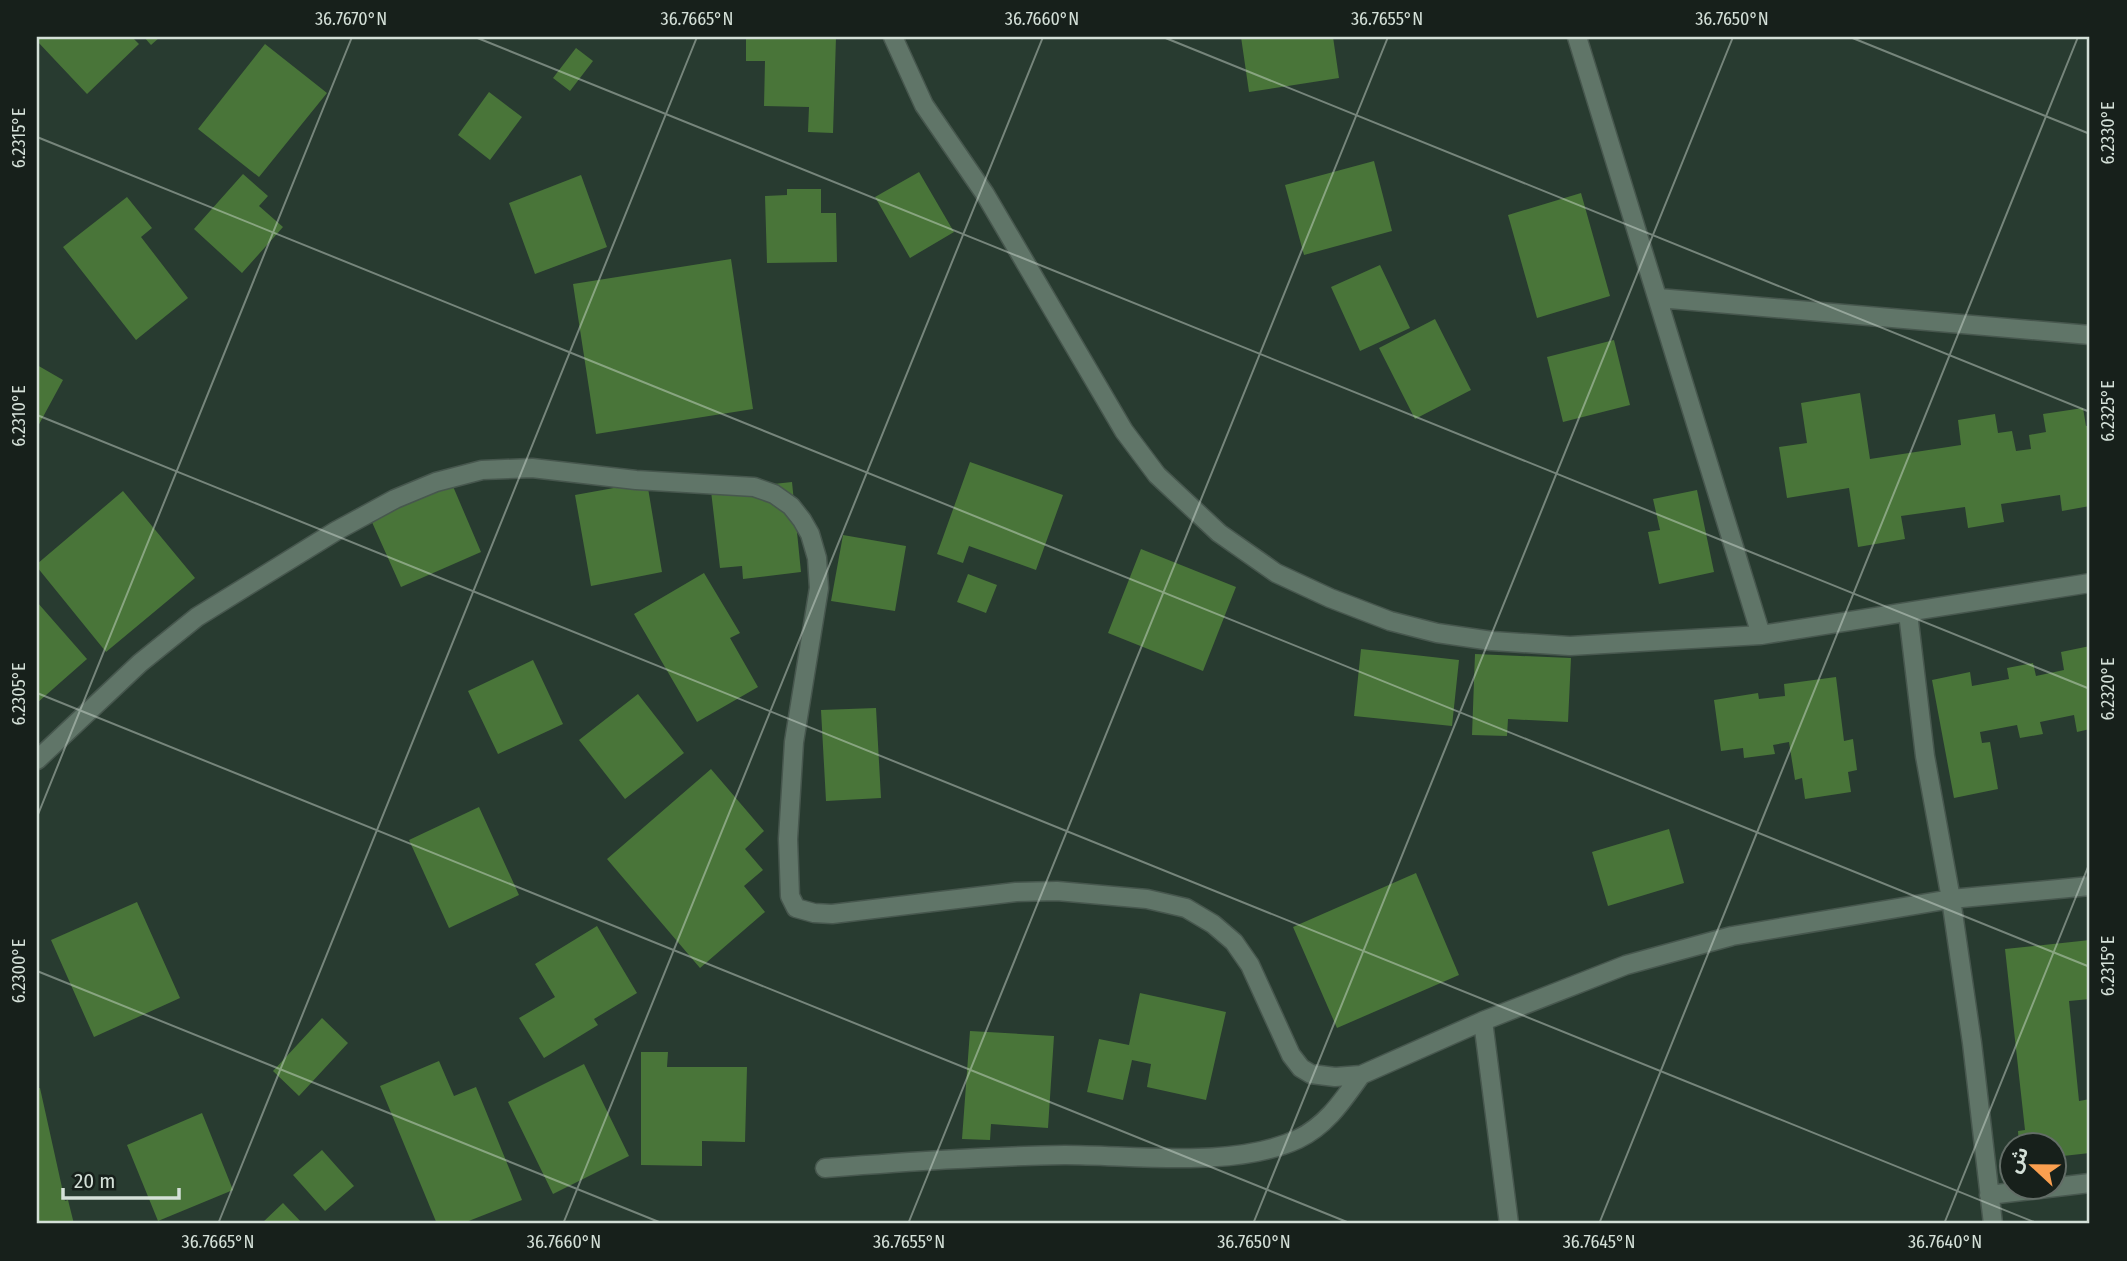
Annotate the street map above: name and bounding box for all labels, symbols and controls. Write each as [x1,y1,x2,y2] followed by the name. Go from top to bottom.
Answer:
[315,8,387,30] text: 36.7670°N
[661,8,733,30] text: 36.7665°N
[1005,8,1079,30] text: 36.7660°N
[1351,8,1423,30] text: 36.7655°N
[1695,8,1769,30] text: 36.7650°N
[2097,101,2119,165] text: 6.2330°E
[8,108,30,168] text: 6.2315°E
[2097,380,2119,442] text: 6.2325°E
[8,385,30,447] text: 6.2310°E
[2097,658,2119,720] text: 6.2320°E
[8,662,30,726] text: 6.2305°E
[2097,936,2119,996] text: 6.2315°E
[8,939,30,1003] text: 6.2300°E
[1997,1132,2068,1202] north arrow
[2002,1143,2033,1176] text: ش
[63,1156,178,1200] scale bar
[74,1168,115,1194] text: 20 m
[182,1231,254,1253] text: 36.7665°N
[527,1231,601,1253] text: 36.7660°N
[873,1231,945,1253] text: 36.7655°N
[1217,1231,1291,1253] text: 36.7650°N
[1563,1231,1635,1253] text: 36.7645°N
[1908,1231,1982,1253] text: 36.7640°N

